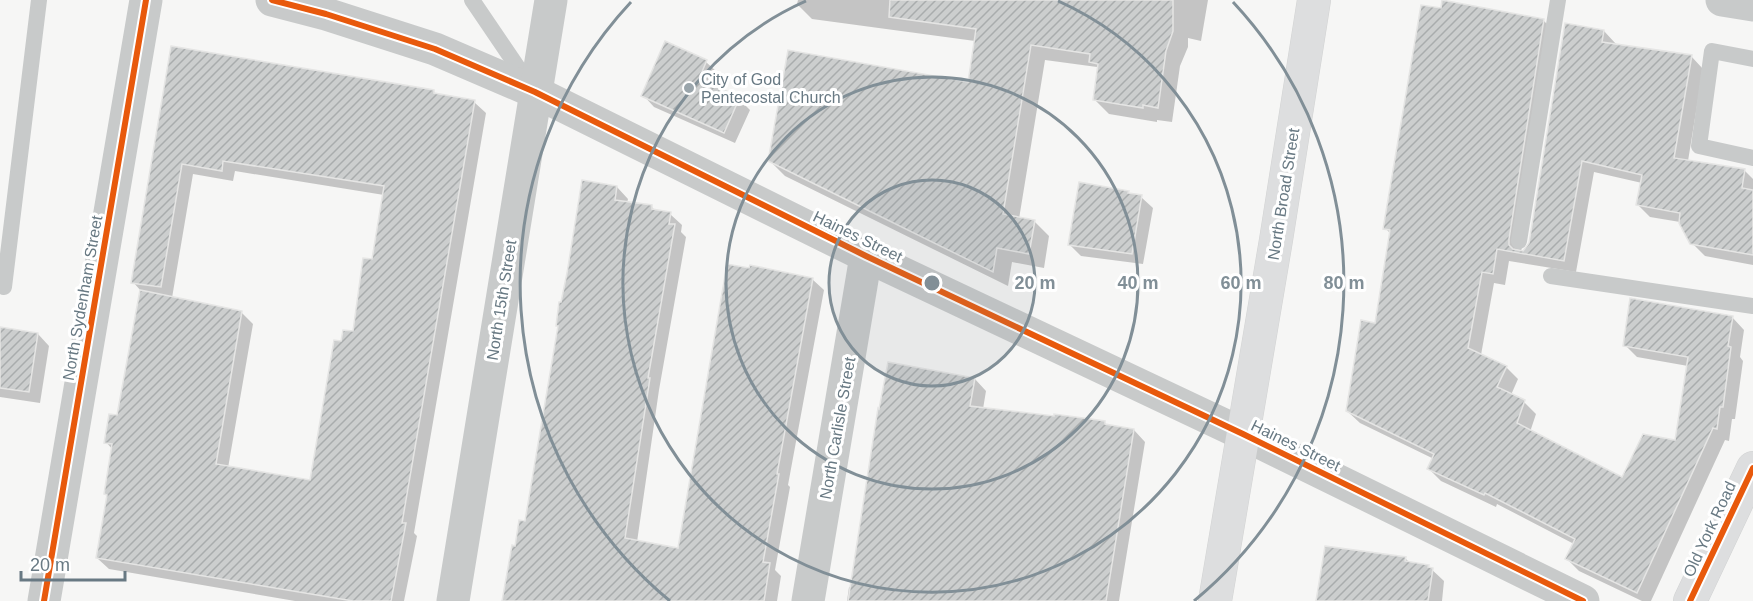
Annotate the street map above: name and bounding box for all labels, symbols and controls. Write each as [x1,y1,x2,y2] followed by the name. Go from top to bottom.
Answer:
[701,71,841,106] place label: City of God Pentecostal Church
[682,81,696,95] marker: City of God Pentecostal Church
[1265,126,1302,261] street label: North Broad Street
[810,208,906,266] street label: Haines Street
[60,214,105,382] street label: North Sydenham Street
[484,238,520,362] street label: North 15th Street
[922,273,942,293] centre of rings
[1014,273,1056,293] text: 20 m
[1117,273,1159,293] text: 40 m
[1220,273,1262,293] text: 60 m
[1323,273,1365,293] text: 80 m
[817,355,858,500] street label: North Carlisle Street
[1248,417,1344,475] street label: Haines Street
[1680,479,1739,580] street label: Old York Road
[21,544,124,582] scale bar
[30,555,70,575] text: 20 m

